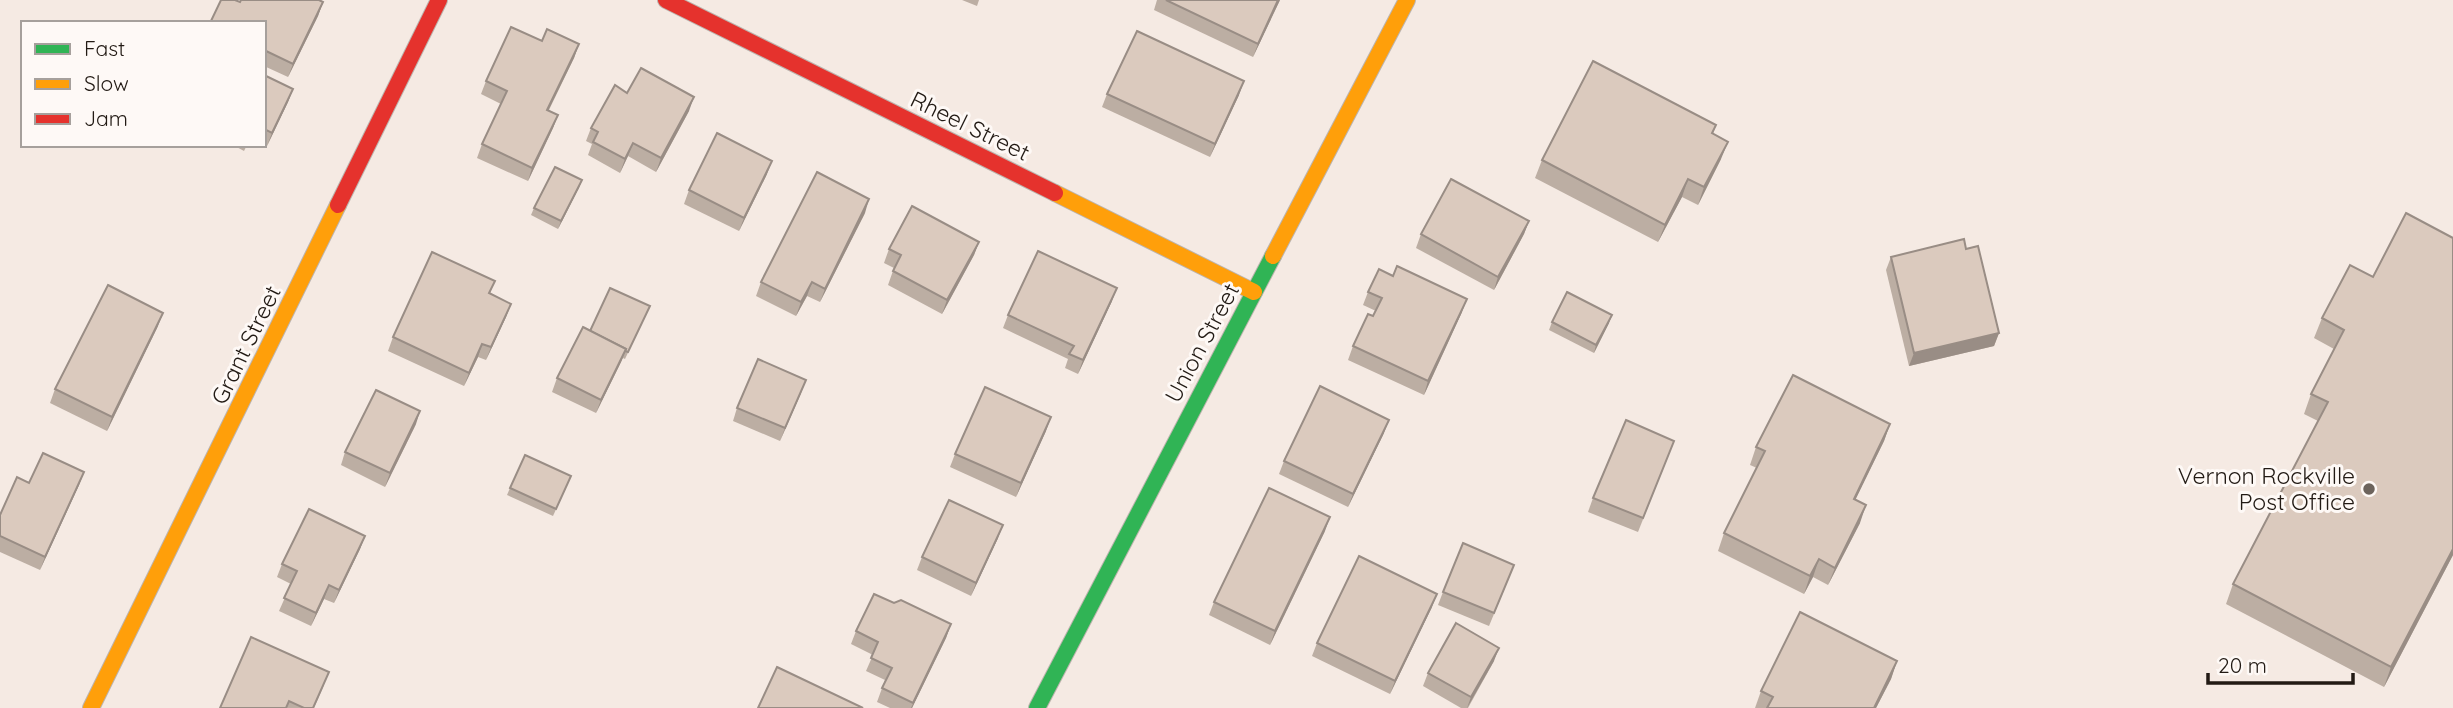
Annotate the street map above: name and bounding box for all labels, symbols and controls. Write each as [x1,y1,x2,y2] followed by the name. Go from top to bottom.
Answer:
[21,21,266,147] legend
[84,35,125,61] text: Fast
[84,70,129,96] text: Slow
[906,84,1035,167] street label: Rheel Street
[84,105,128,131] text: Jam
[1158,278,1245,407] street label: Union Street
[204,280,287,409] street label: Grant Street
[2178,461,2355,516] place label: Vernon Rockville Post Office
[2361,481,2377,497] marker: Vernon Rockville Post Office
[2208,642,2353,686] scale bar
[2218,652,2267,678] text: 20 m

